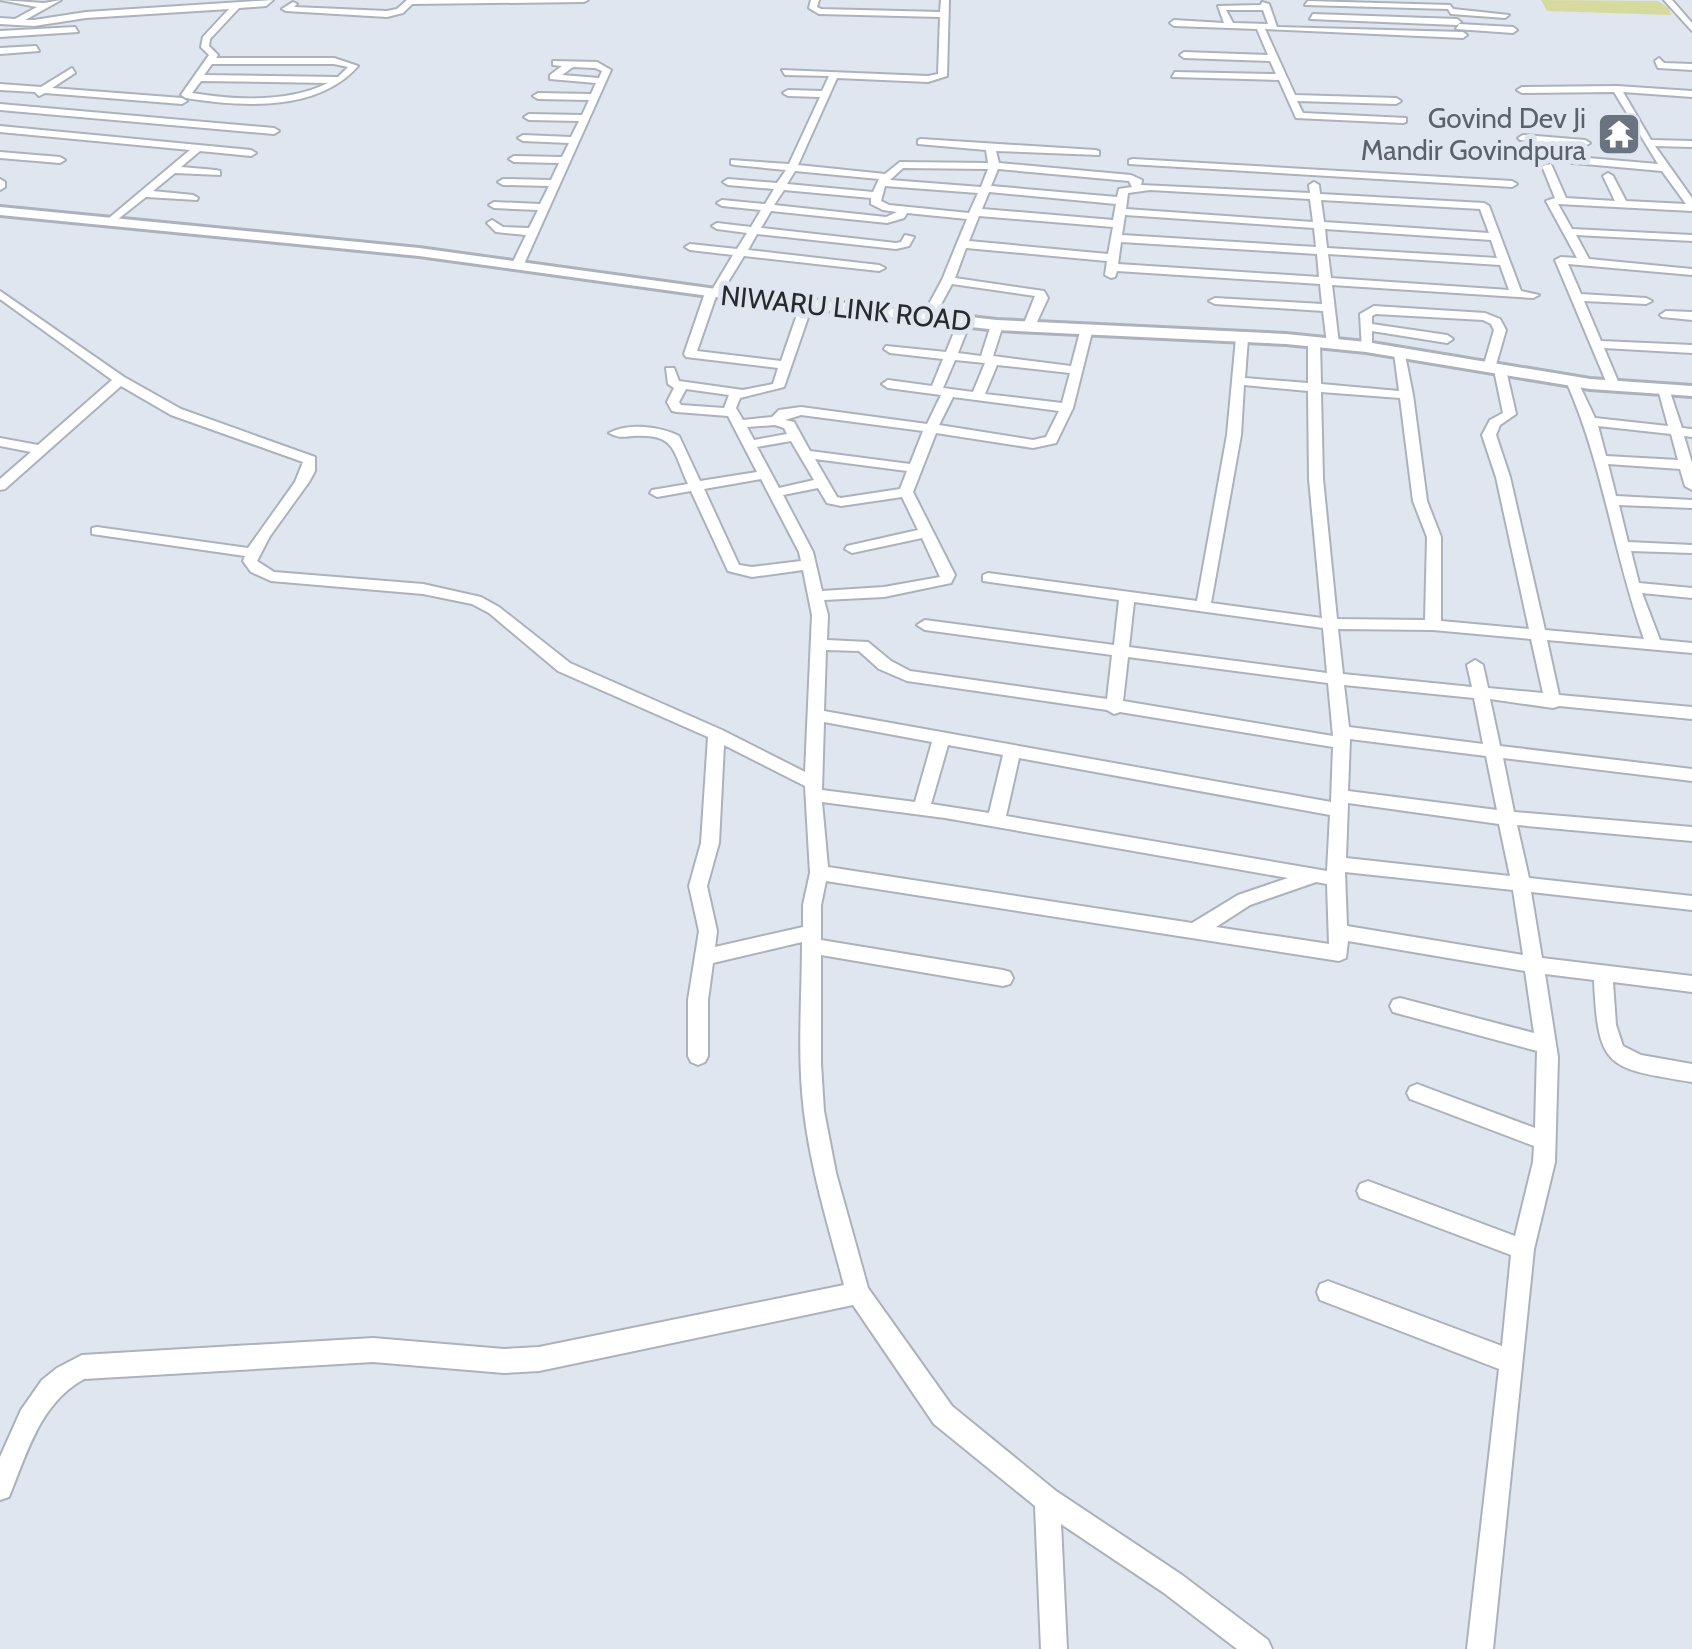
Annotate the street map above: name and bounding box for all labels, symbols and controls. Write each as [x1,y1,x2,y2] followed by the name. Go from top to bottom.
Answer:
[1361,101,1587,167] place label: Govind Dev Ji Mandir Govindpura
[1596,111,1642,157] temple icon: Govind Dev Ji Mandir Govindpura
[719,278,973,338] street label: NIWARU LINK ROAD

